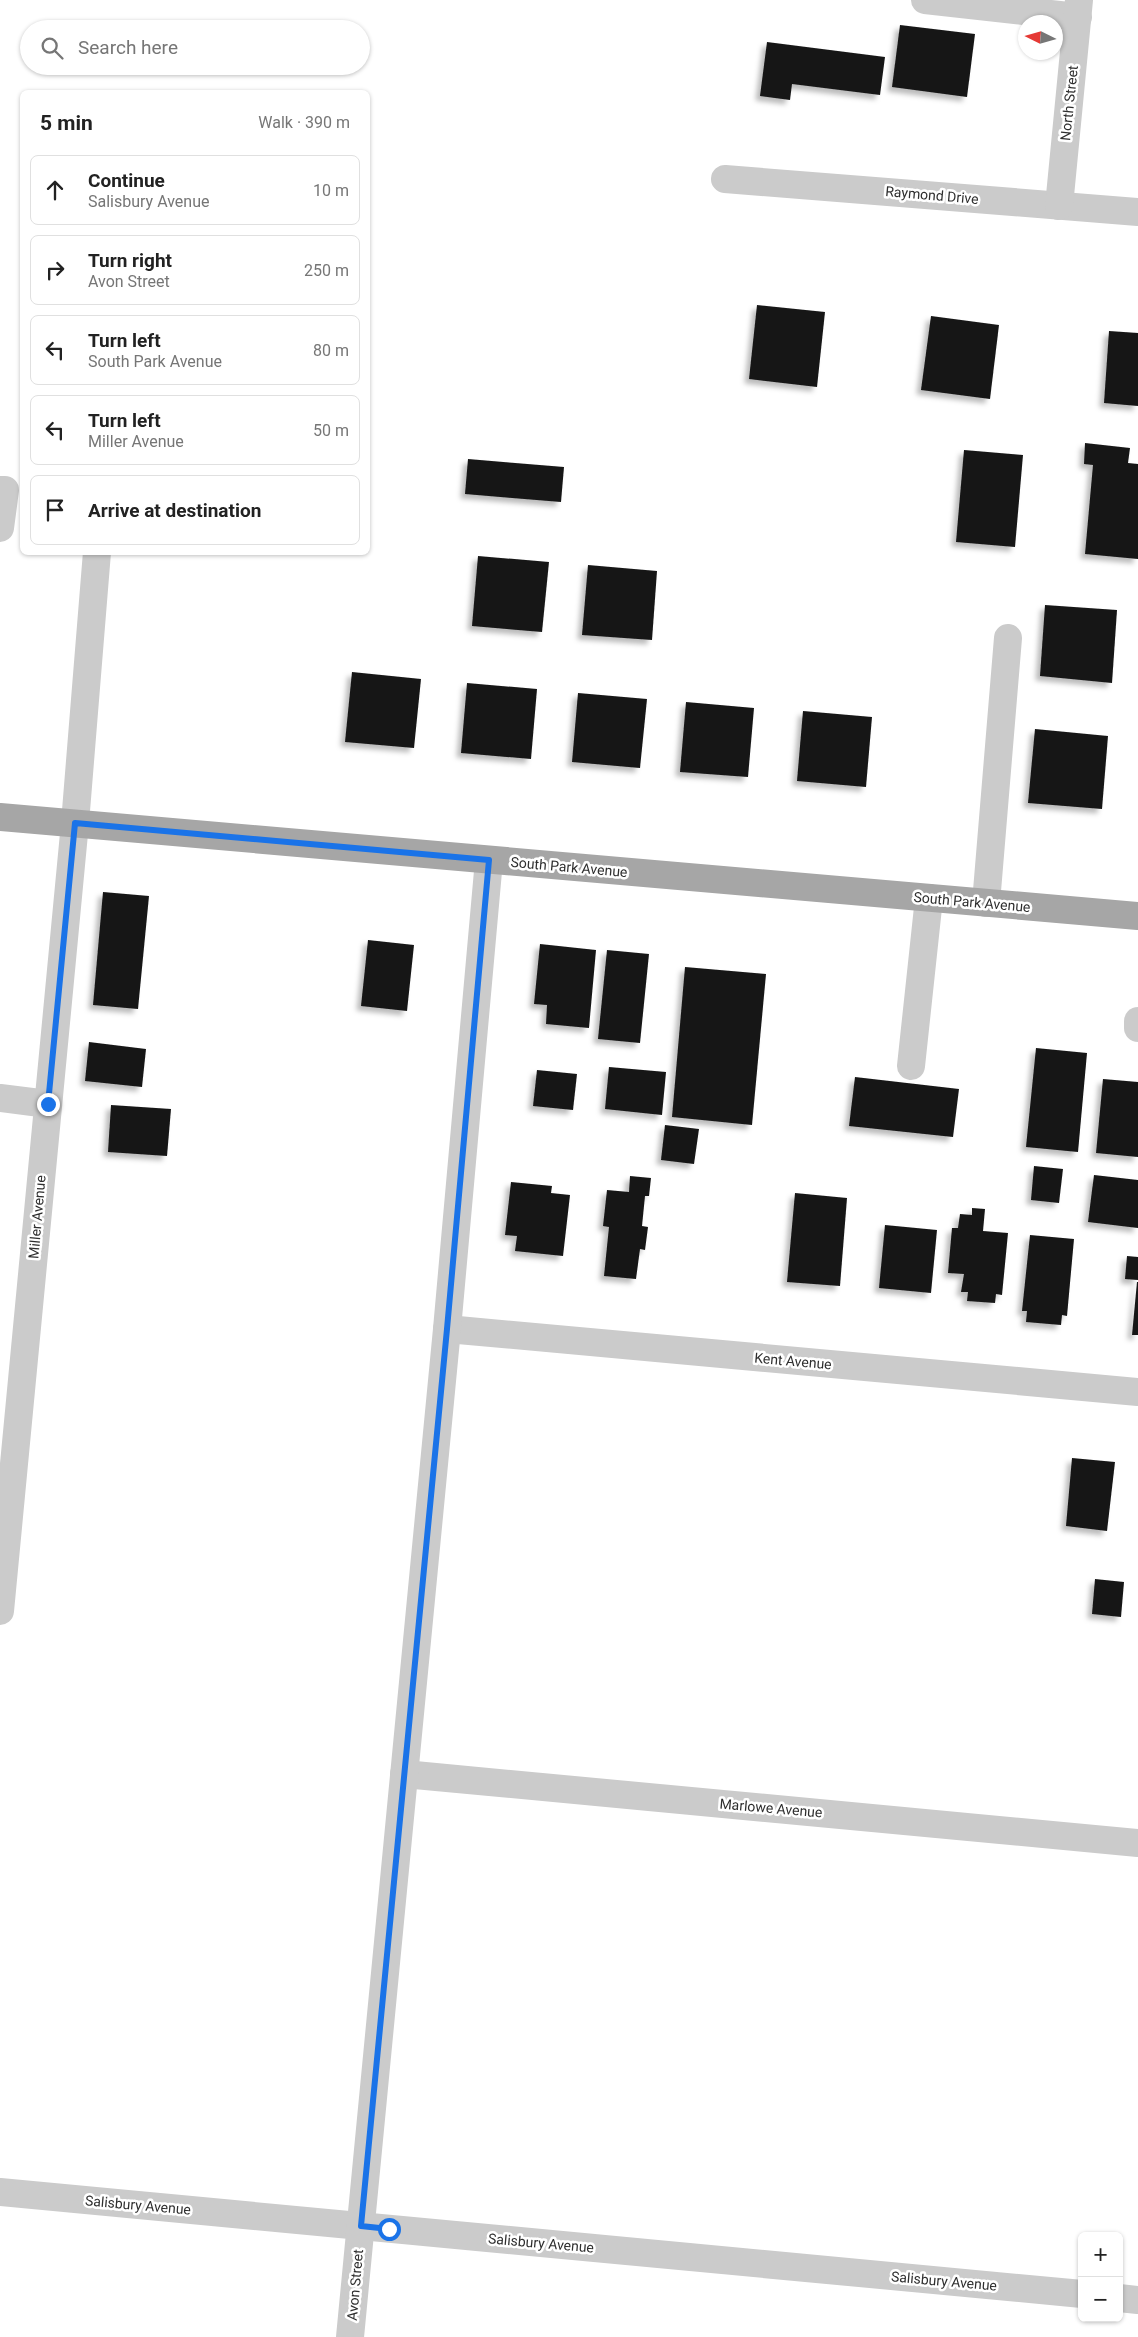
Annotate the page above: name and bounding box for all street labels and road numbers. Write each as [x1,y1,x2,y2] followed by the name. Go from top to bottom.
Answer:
[1057,64,1081,142] street label: North Street
[885,183,979,207] street label: Raymond Drive
[510,854,628,880] street label: South Park Avenue
[913,889,1031,915] street label: South Park Avenue
[25,1175,49,1259] street label: Miller Avenue
[754,1350,832,1372] street label: Kent Avenue
[719,1796,823,1820] street label: Marlowe Avenue
[84,2192,192,2218] street label: Salisbury Avenue
[487,2230,595,2256] street label: Salisbury Avenue
[344,2248,366,2321] street label: Avon Street
[890,2268,998,2294] street label: Salisbury Avenue

